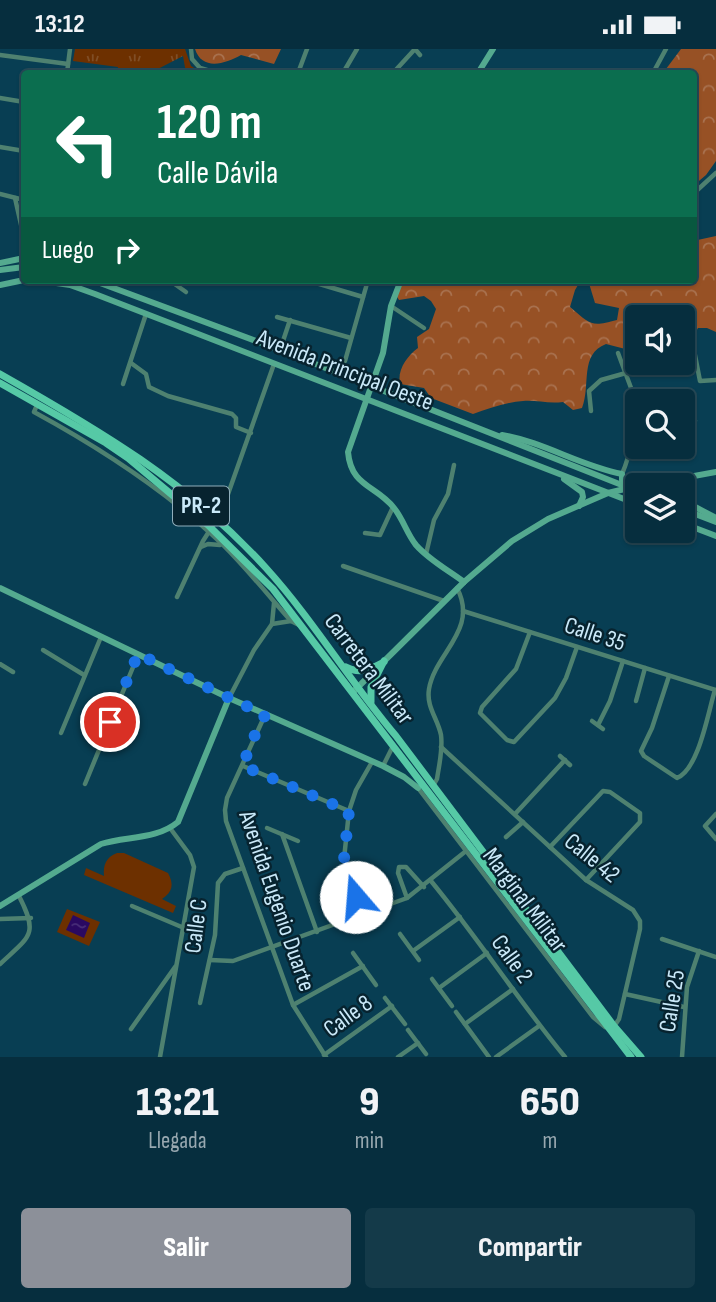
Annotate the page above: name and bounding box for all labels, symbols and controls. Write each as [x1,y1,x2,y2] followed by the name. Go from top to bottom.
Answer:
[35,9,85,40] text: 13:12
[157,94,262,153] text: 120 m
[42,98,133,189] icon: left
[157,154,278,193] text: Calle Dávila
[108,231,146,269] icon: right
[42,235,94,266] text: Luego
[625,305,695,543] map controls
[625,305,695,375] button: sound
[252,323,437,417] street label: Avenida Principal Oeste
[625,389,695,459] button: search
[625,473,695,543] button: layers
[173,487,229,526] road number: PR-2
[318,608,420,730] street label: Carretera Militar
[561,611,629,657] street label: Calle 35
[80,692,140,752] pin
[91,703,129,741] icon: arrive
[232,806,321,995] street label: Avenida Eugenio Duarte
[558,827,626,889] street label: Calle 42
[476,842,574,958] street label: Marginal Militar
[319,860,393,934] position arrow
[178,897,214,955] street label: Calle C
[485,929,539,989] street label: Calle 2
[653,968,691,1034] street label: Calle 25
[318,989,378,1043] street label: Calle 8
[136,1077,219,1128] text: 13:21
[359,1077,380,1128] text: 9
[520,1077,580,1128] text: 650
[148,1127,207,1155] text: Llegada
[355,1127,384,1155] text: min
[542,1127,557,1155] text: m
[21,1208,351,1288] button: Salir
[365,1208,695,1288] button: Compartir

